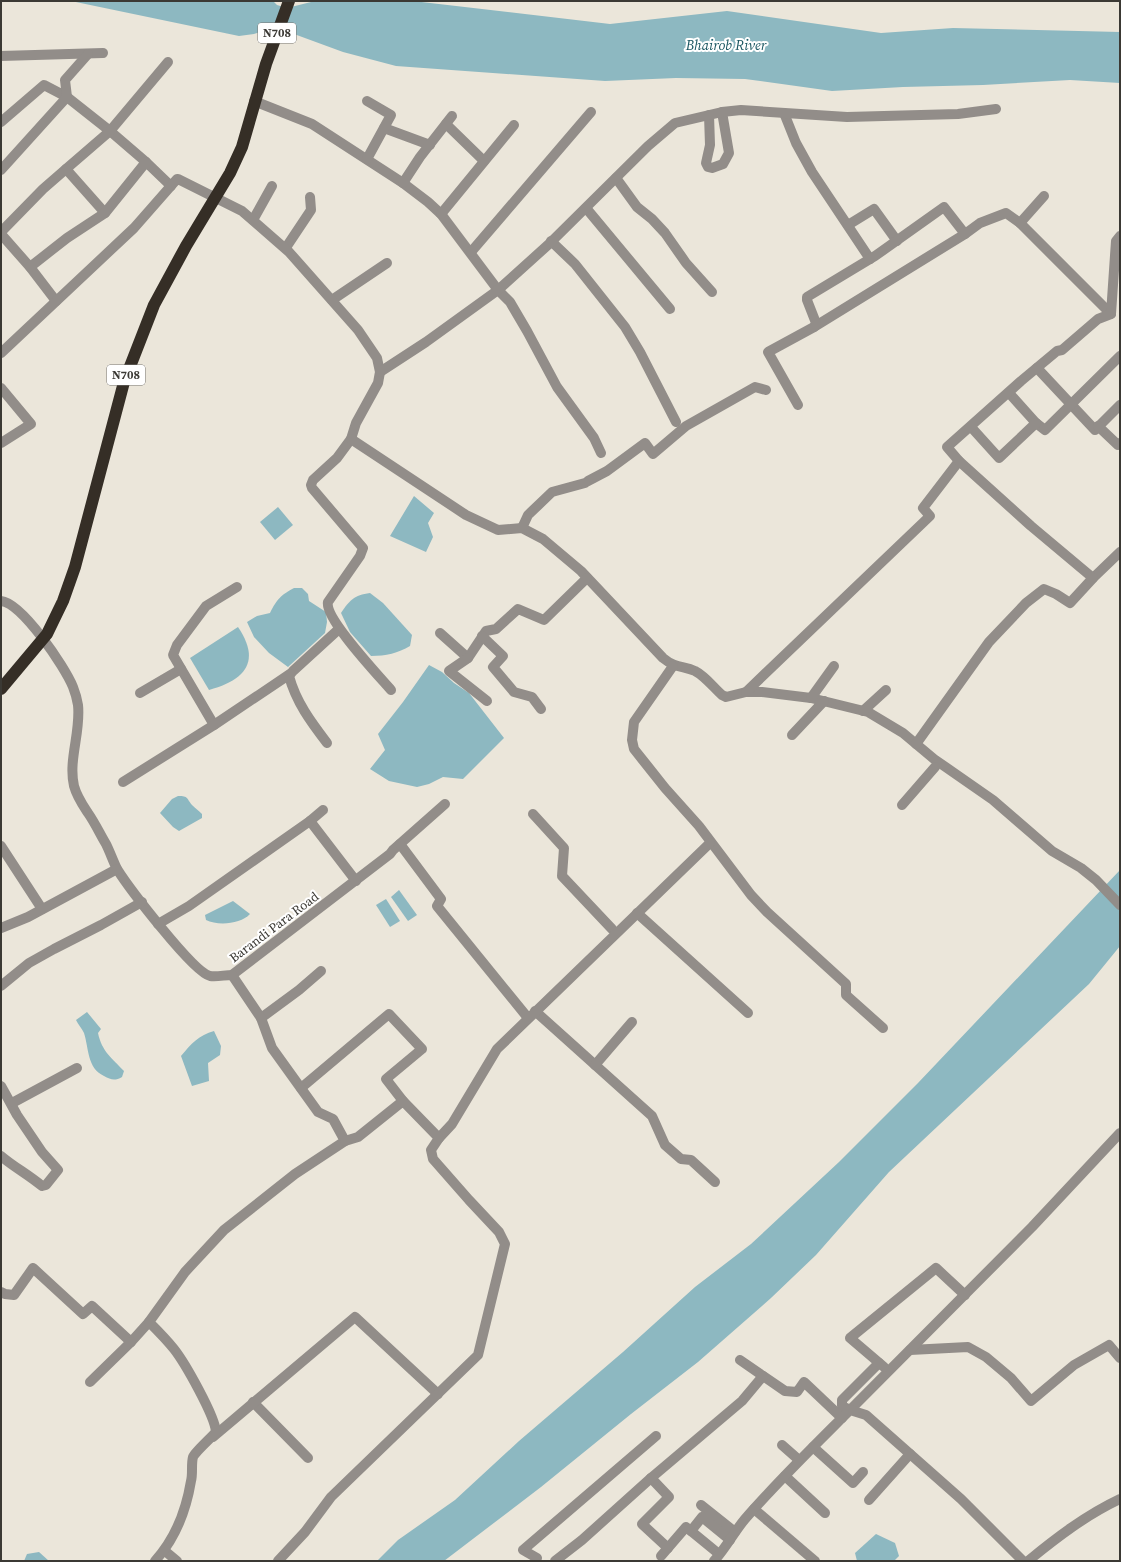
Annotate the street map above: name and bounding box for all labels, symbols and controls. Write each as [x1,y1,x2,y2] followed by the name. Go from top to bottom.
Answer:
[258,23,296,43] road number: N708
[685,35,767,55] water label: Bhairob River
[107,365,145,385] road number: N708
[226,888,323,966] street label: Barandi Para Road

